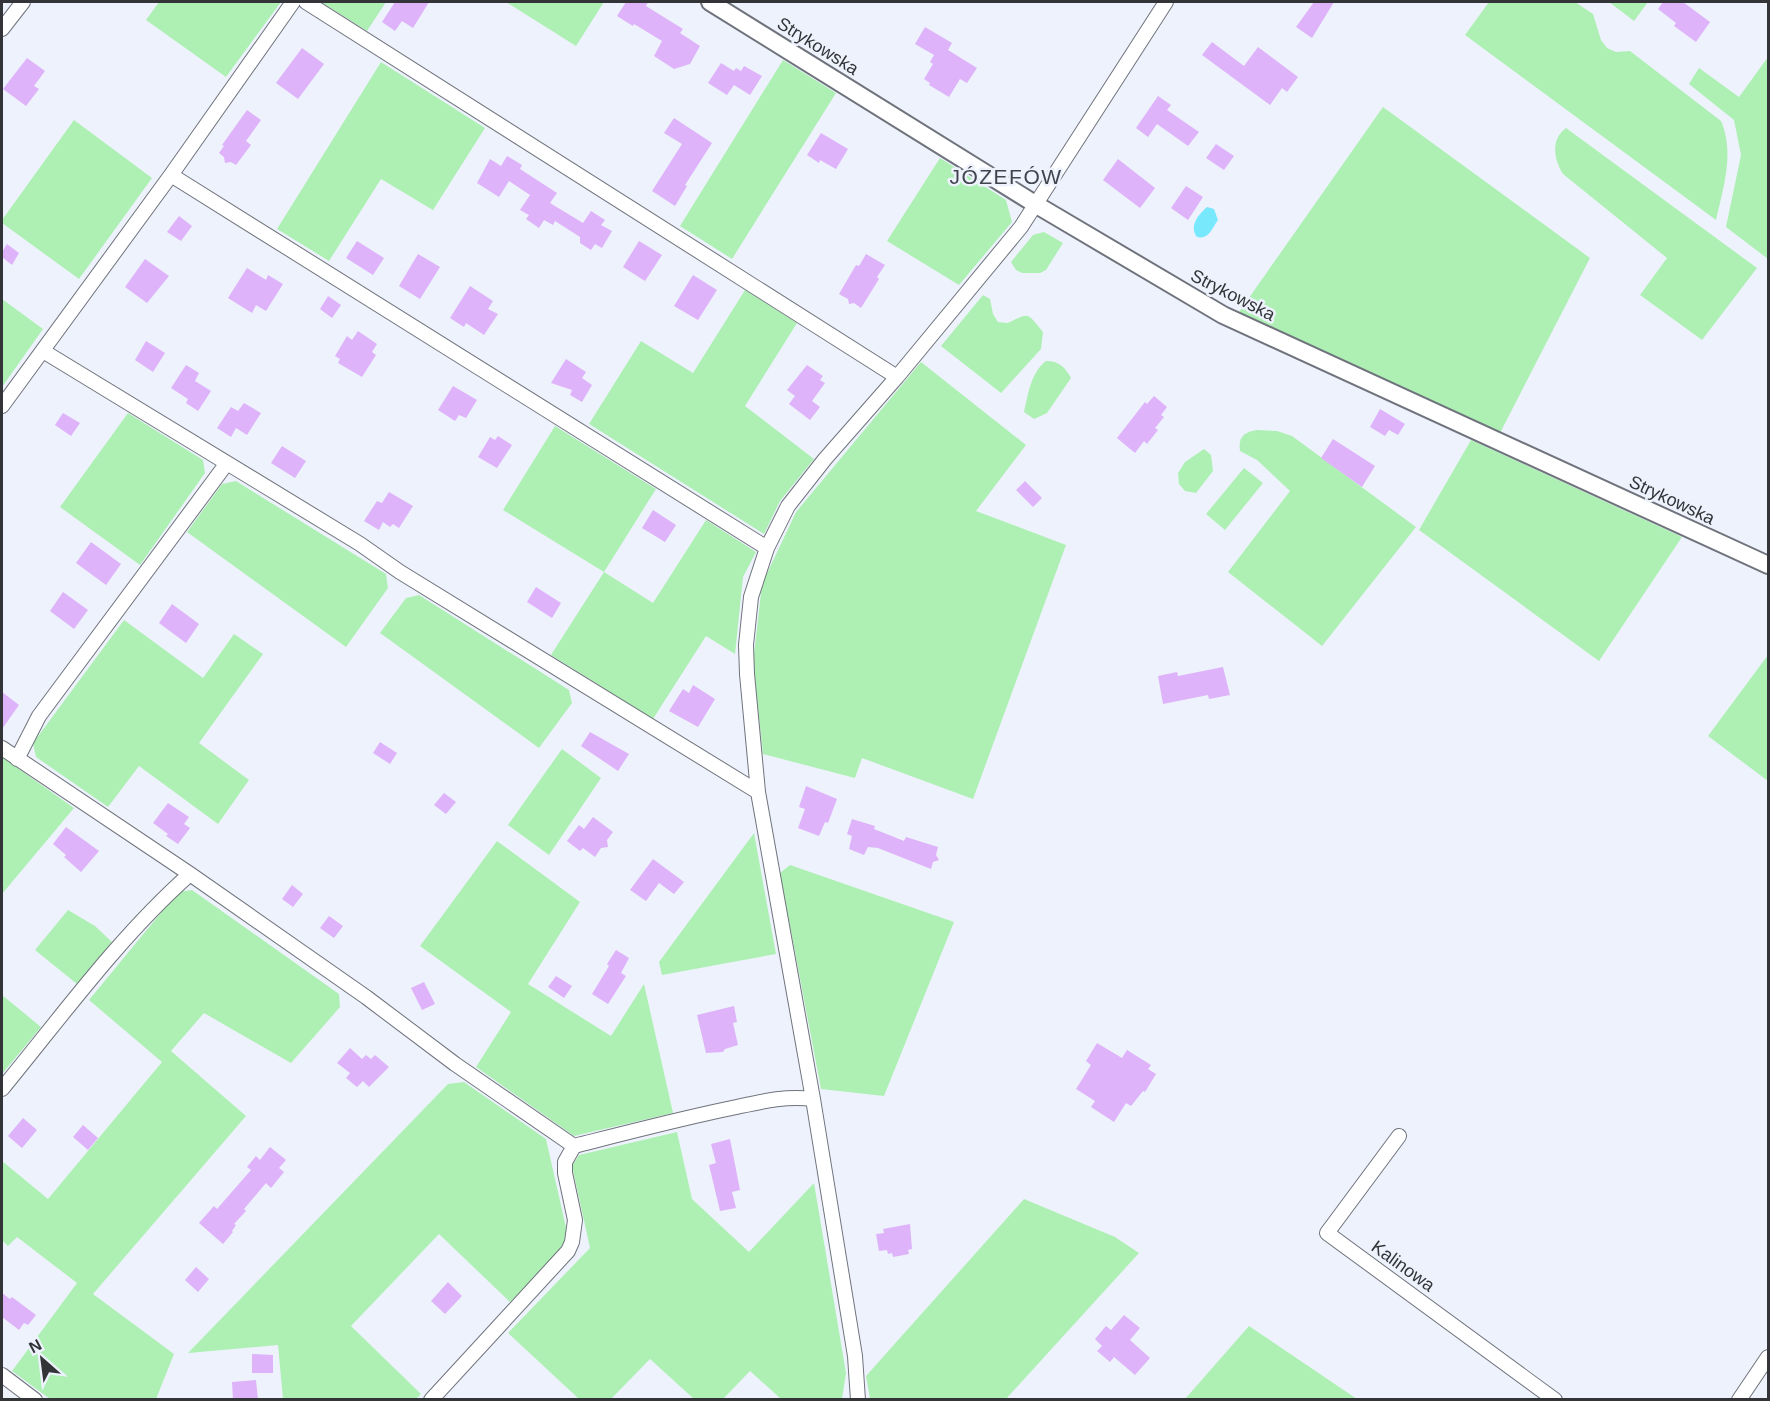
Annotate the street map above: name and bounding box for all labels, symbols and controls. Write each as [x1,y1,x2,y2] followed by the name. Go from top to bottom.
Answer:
[774,13,863,79] street label: Strykowska
[949,165,1063,188] district label: JÓZEFÓW
[1187,265,1279,325] street label: Strykowska
[1626,471,1719,529] street label: Strykowska
[1368,1236,1439,1296] street label: Kalinowa
[12,1329,72,1389] north arrow
[26,1336,44,1356] text: N

